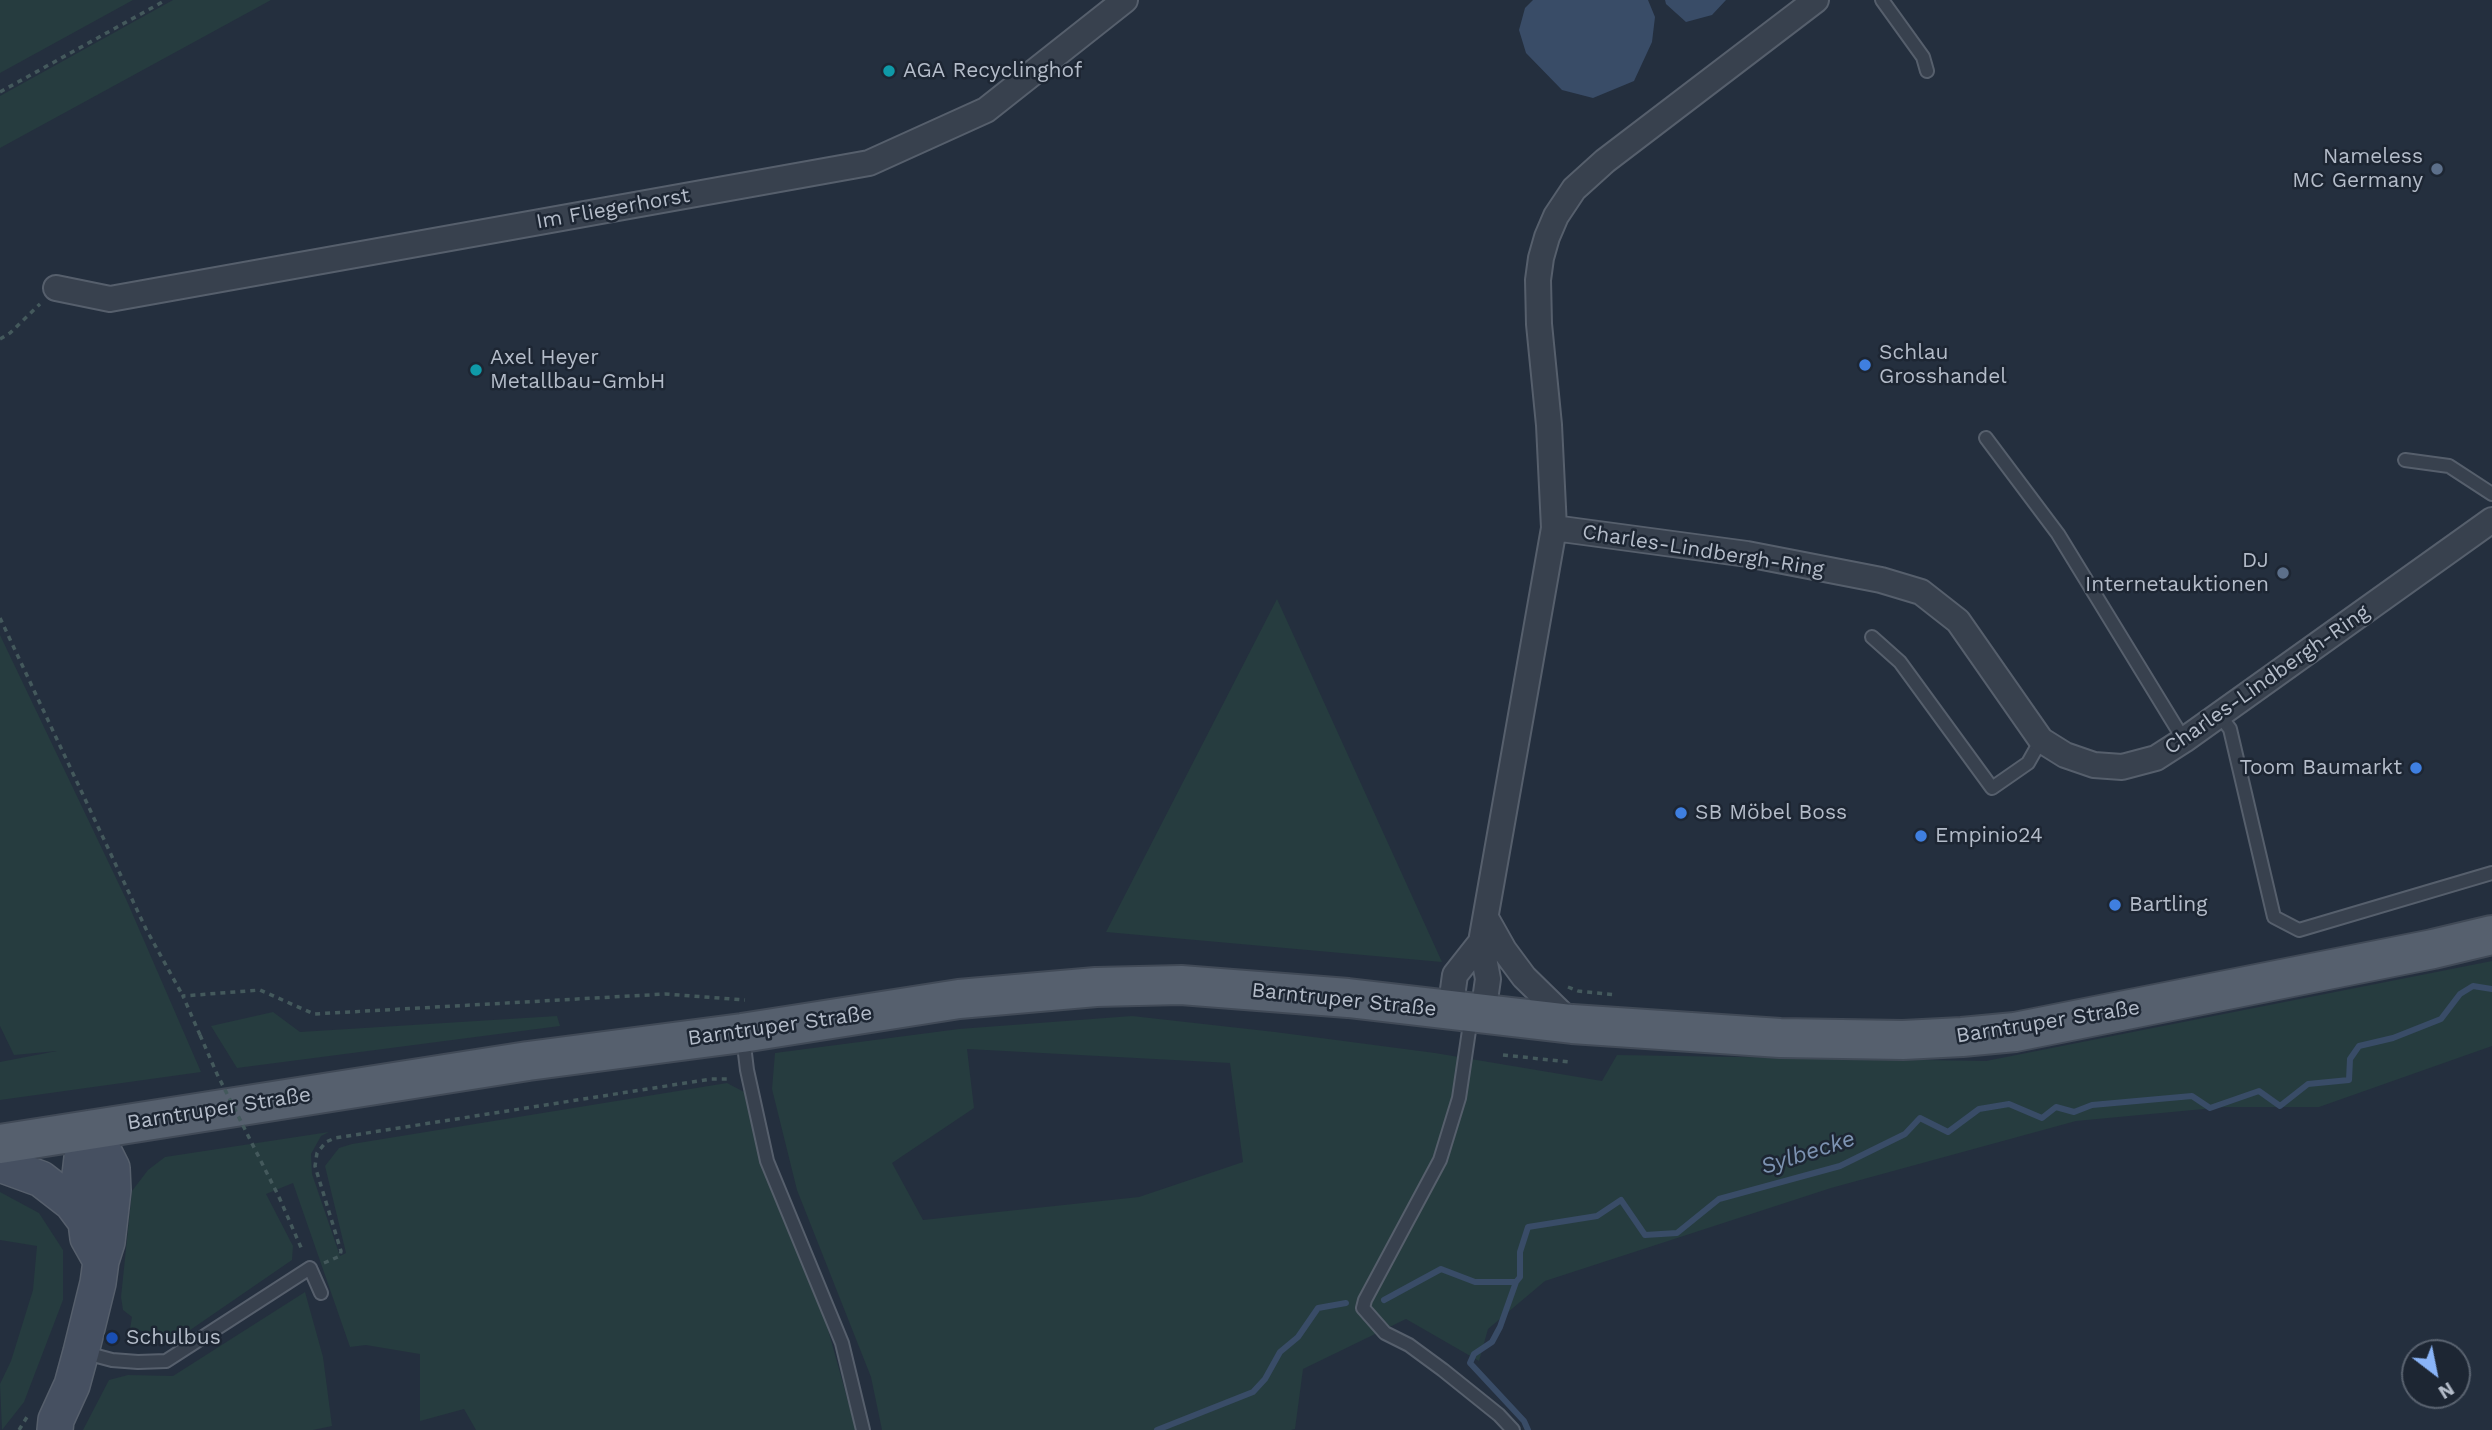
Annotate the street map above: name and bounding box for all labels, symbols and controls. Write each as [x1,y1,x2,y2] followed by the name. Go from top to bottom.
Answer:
[903,58,1082,84] place label: AGA Recyclinghof
[881,63,897,79] marker: AGA Recyclinghof
[2292,144,2423,194] place label: Nameless MC Germany
[2429,161,2445,177] marker: Nameless MC Germany
[534,183,692,235] street label: Im Fliegerhorst
[1879,340,2007,390] place label: Schlau Grosshandel
[490,345,665,395] place label: Axel Heyer Metallbau-GmbH
[1857,357,1873,373] marker: Schlau Grosshandel
[468,362,484,378] marker: Axel Heyer Metallbau-GmbH
[1580,519,1826,583] street label: Charles-Lindbergh-Ring
[2085,548,2269,598] place label: DJ Internetauktionen
[2275,565,2291,581] marker: DJ Internetauktionen
[2160,600,2374,760] street label: Charles-Lindbergh-Ring
[2240,755,2402,781] place label: Toom Baumarkt
[2408,760,2424,776] marker: Toom Baumarkt
[1695,800,1847,826] place label: SB Möbel Boss
[1673,805,1689,821] marker: SB Möbel Boss
[1935,823,2043,849] place label: Empinio24
[1913,828,1929,844] marker: Empinio24
[2129,892,2208,918] place label: Bartling
[2107,897,2123,913] marker: Bartling
[1250,978,1438,1022] street label: Barntruper Straße
[1954,995,2142,1049] street label: Barntruper Straße
[686,1001,874,1051] street label: Barntruper Straße
[125,1082,313,1136] street label: Barntruper Straße
[1757,1125,1859,1181] water label: Sylbecke
[126,1325,221,1351] place label: Schulbus
[104,1330,120,1346] marker: Schulbus
[2401,1339,2471,1409] north arrow
[2434,1377,2458,1404] text: N

